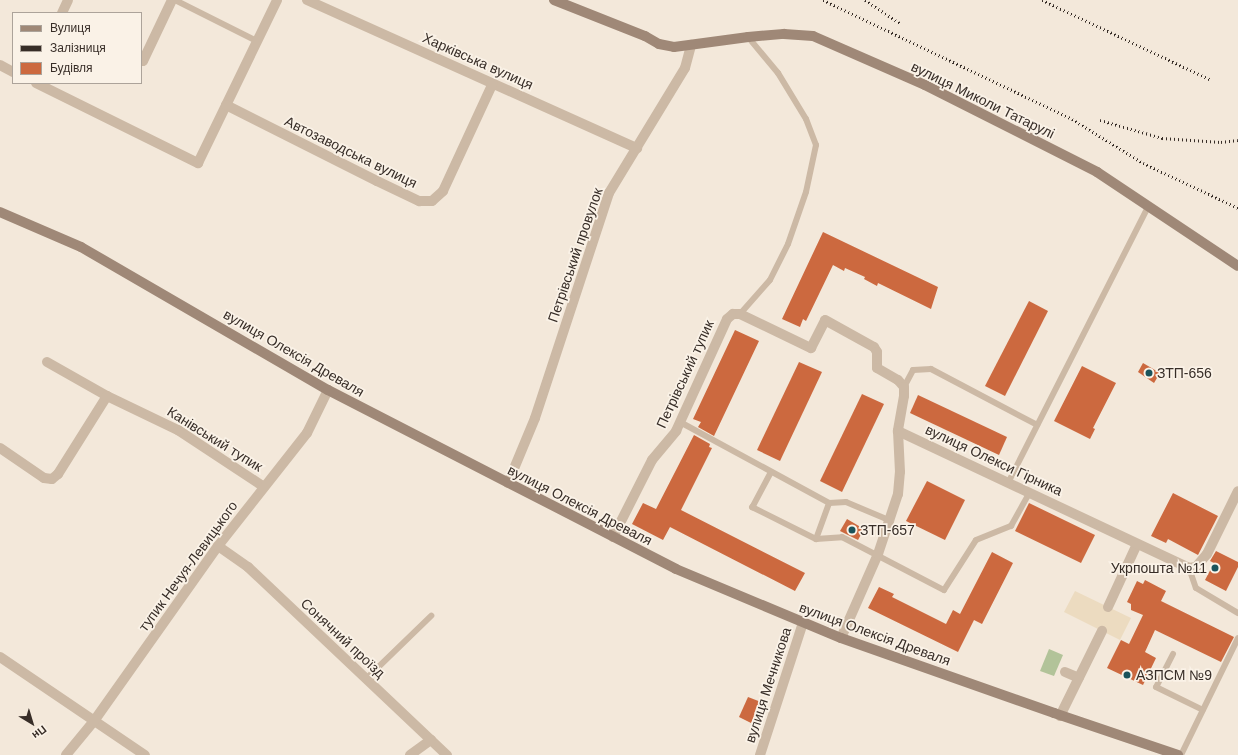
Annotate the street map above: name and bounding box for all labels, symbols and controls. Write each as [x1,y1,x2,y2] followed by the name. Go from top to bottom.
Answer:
[12,12,142,84] legend
[50,21,91,35] text: Вулиця
[420,29,536,93] street label: Харківська вулиця
[50,41,106,55] text: Залізниця
[909,58,1057,142] street label: вулиця Миколи Татарулі
[50,61,92,75] text: Будівля
[282,113,420,191] street label: Автозаводська вулиця
[544,186,606,324] street label: Петрівський провулок
[221,306,367,400] street label: вулиця Олексія Древаля
[653,317,717,431] street label: Петрівський тупик
[1157,365,1212,381] place label: ЗТП-656
[1144,368,1154,378] marker: ЗТП-656
[164,403,266,475] street label: Канівський тупик
[923,421,1065,499] street label: вулиця Олекси Гірника
[505,461,655,549] street label: вулиця Олексія Древаля
[135,498,241,634] street label: тупик Нечуя-Левицького
[860,522,915,538] place label: ЗТП-657
[847,525,857,535] marker: ЗТП-657
[1111,560,1207,576] place label: Укрпошта №11
[1210,563,1220,573] marker: Укрпошта №11
[297,595,389,681] street label: Сонячний проїзд
[797,599,953,669] street label: вулиця Олексія Древаля
[741,625,795,745] street label: вулиця Мечникова
[1136,667,1212,683] place label: АЗПСМ №9
[1121,669,1133,681] marker: АЗПСМ №9
[12,703,52,743] north arrow
[30,723,49,742] text: Пн

